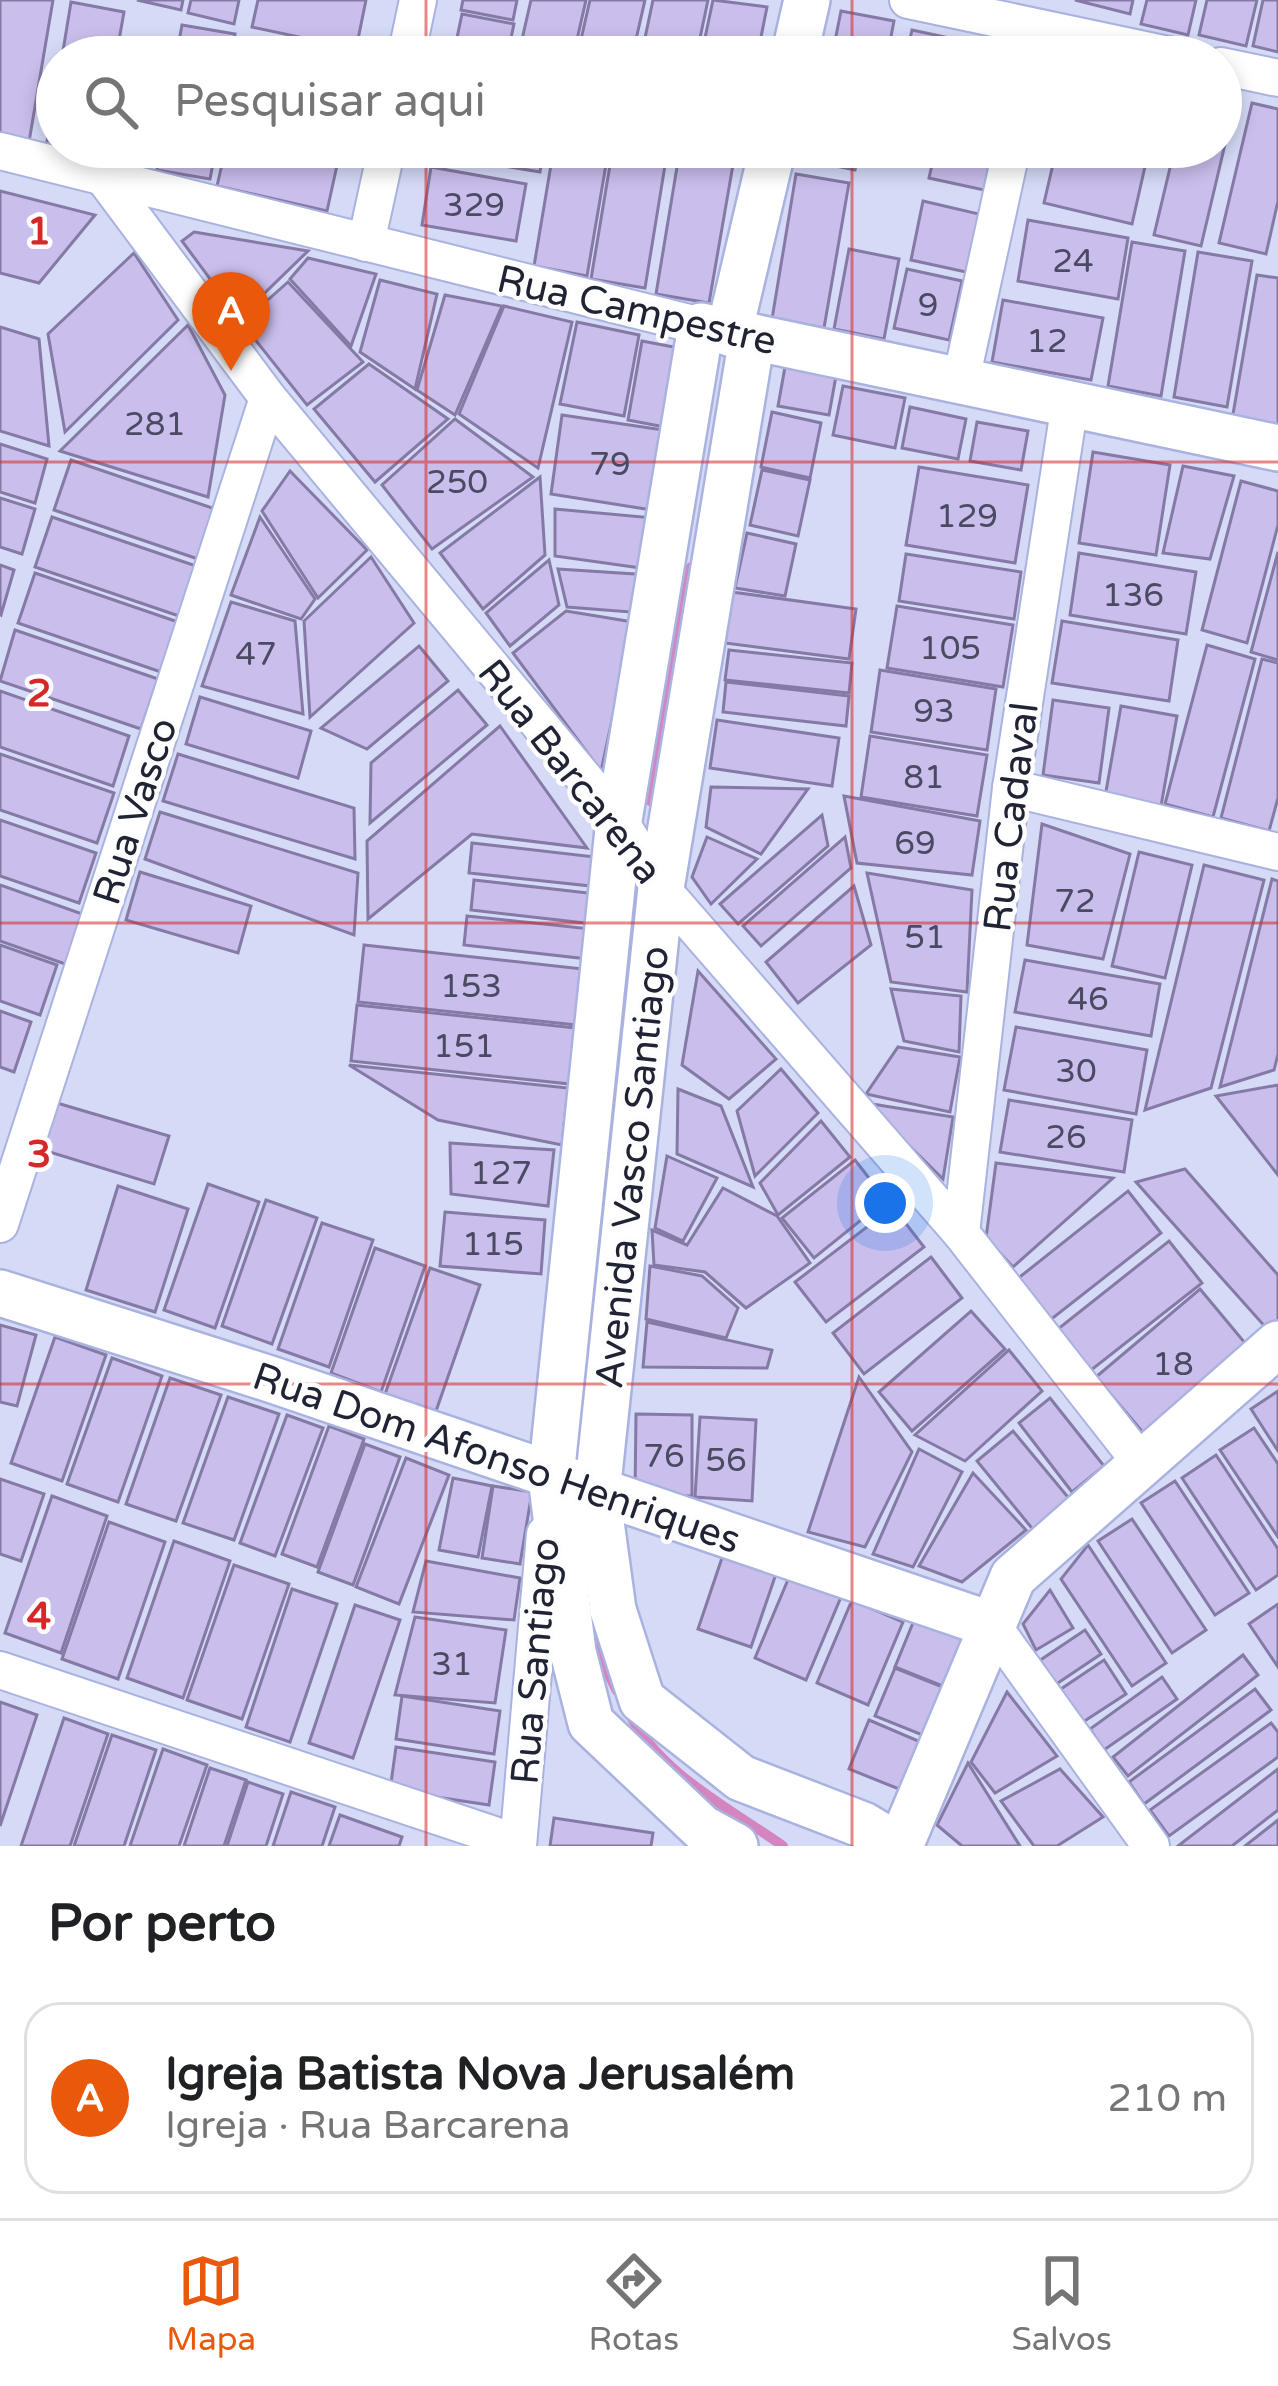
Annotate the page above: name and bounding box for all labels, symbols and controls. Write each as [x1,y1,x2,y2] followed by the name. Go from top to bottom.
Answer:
[36,36,1242,168] search box
[78,69,144,135] icon: search
[174,75,486,129] text: Pesquisar aqui
[443,186,505,225] house number: 329
[27,208,51,255] text: 1
[1052,242,1094,281] house number: 24
[493,256,781,365] street label: Rua Campestre
[192,272,270,371] pin: A
[918,286,938,325] house number: 9
[1026,322,1068,361] house number: 12
[124,405,186,444] house number: 281
[589,445,631,484] house number: 79
[426,463,488,502] house number: 250
[936,497,998,536] house number: 129
[1102,576,1164,615] house number: 136
[919,629,981,668] house number: 105
[235,635,277,674] house number: 47
[468,650,672,893] street label: Rua Barcarena
[27,670,51,717] text: 2
[913,692,955,731] house number: 93
[974,700,1049,935] street label: Rua Cadaval
[83,712,188,911] street label: Rua Vasco
[903,758,945,797] house number: 81
[894,824,936,863] house number: 69
[1054,882,1096,921] house number: 72
[904,918,946,957] house number: 51
[586,944,679,1391] street label: Avenida Vasco Santiago
[440,967,502,1006] house number: 153
[1067,980,1109,1019] house number: 46
[433,1027,495,1066] house number: 151
[1055,1052,1097,1091] house number: 30
[1045,1118,1087,1157] house number: 26
[27,1131,51,1178] text: 3
[470,1154,532,1193] house number: 127
[855,1173,915,1233] your location
[462,1225,524,1264] house number: 115
[1152,1345,1194,1384] house number: 18
[247,1353,746,1564] street label: Rua Dom Afonso Henriques
[643,1437,685,1476] house number: 76
[705,1441,747,1480] house number: 56
[501,1536,570,1787] street label: Rua Santiago
[27,1593,51,1640] text: 4
[431,1645,473,1684] house number: 31
[48,1893,276,1955] text: Por perto
[165,2048,795,2102] text: Igreja Batista Nova Jerusalém
[75,2075,105,2122] text: A
[1108,2075,1227,2122] text: 210 m
[165,2102,571,2149] text: Igreja · Rua Barcarena
[166,2248,256,2359] tab: Mapa
[589,2248,679,2359] tab: Rotas
[1011,2248,1112,2359] tab: Salvos

